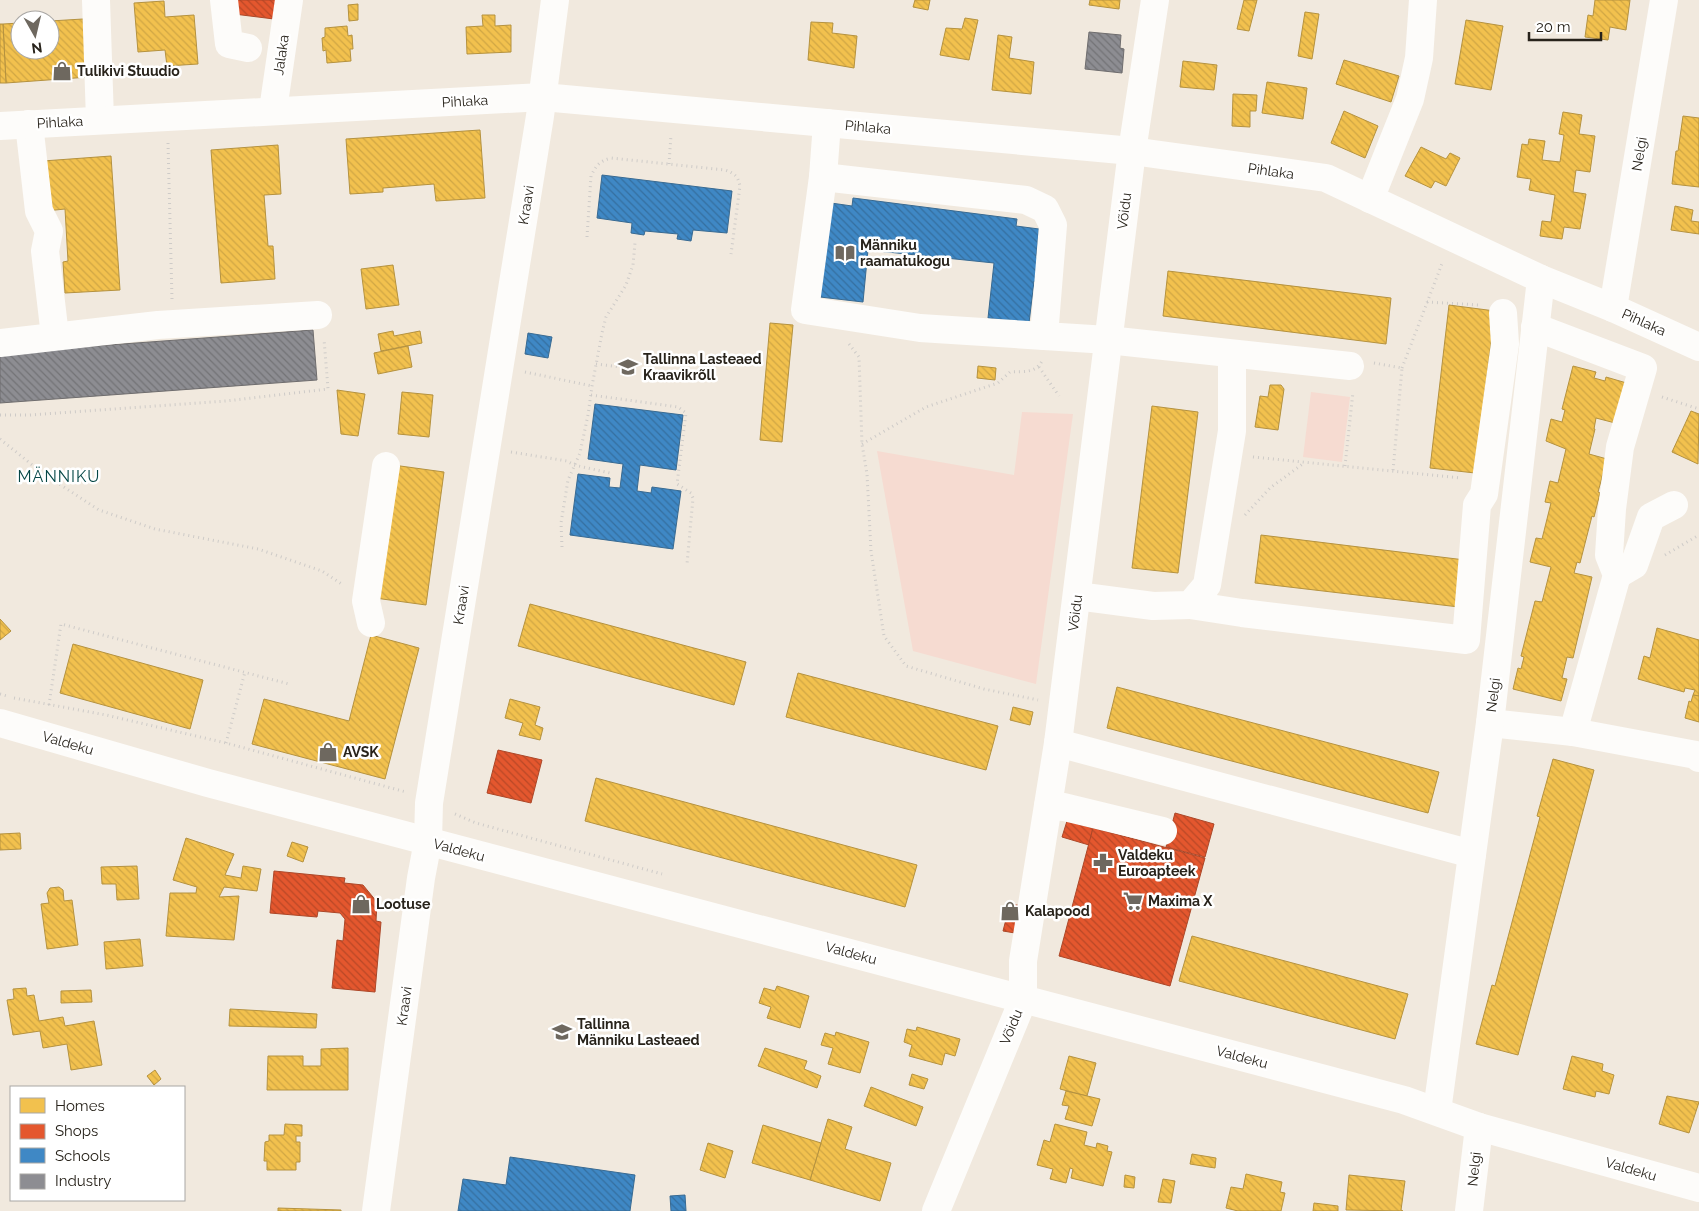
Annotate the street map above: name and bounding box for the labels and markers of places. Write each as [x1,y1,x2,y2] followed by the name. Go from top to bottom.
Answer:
[51,60,73,82] shop icon: Tulikivi Stuudio
[77,63,180,79] place label: Tulikivi Stuudio
[860,237,950,269] place label: Männiku raamatukogu
[834,242,856,264] library icon: Männiku raamatukogu
[643,351,761,383] place label: Tallinna Lasteaed Kraavikrõll
[617,356,639,378] school or university icon: Tallinna Lasteaed Kraavikrõll
[317,741,339,763] shop icon: AVSK
[343,744,379,760] place label: AVSK
[1118,847,1196,879] place label: Valdeku Euroapteek
[1092,852,1114,874] pharmacy icon: Valdeku Euroapteek
[1122,890,1144,912] supermarket icon: Maxima X
[350,893,372,915] shop icon: Lootuse
[1148,893,1213,909] place label: Maxima X
[376,896,431,912] place label: Lootuse
[999,900,1021,922] shop icon: Kalapood
[1025,903,1090,919] place label: Kalapood
[577,1016,700,1048] place label: Tallinna Männiku Lasteaed
[551,1021,573,1043] school or university icon: Tallinna Männiku Lasteaed

